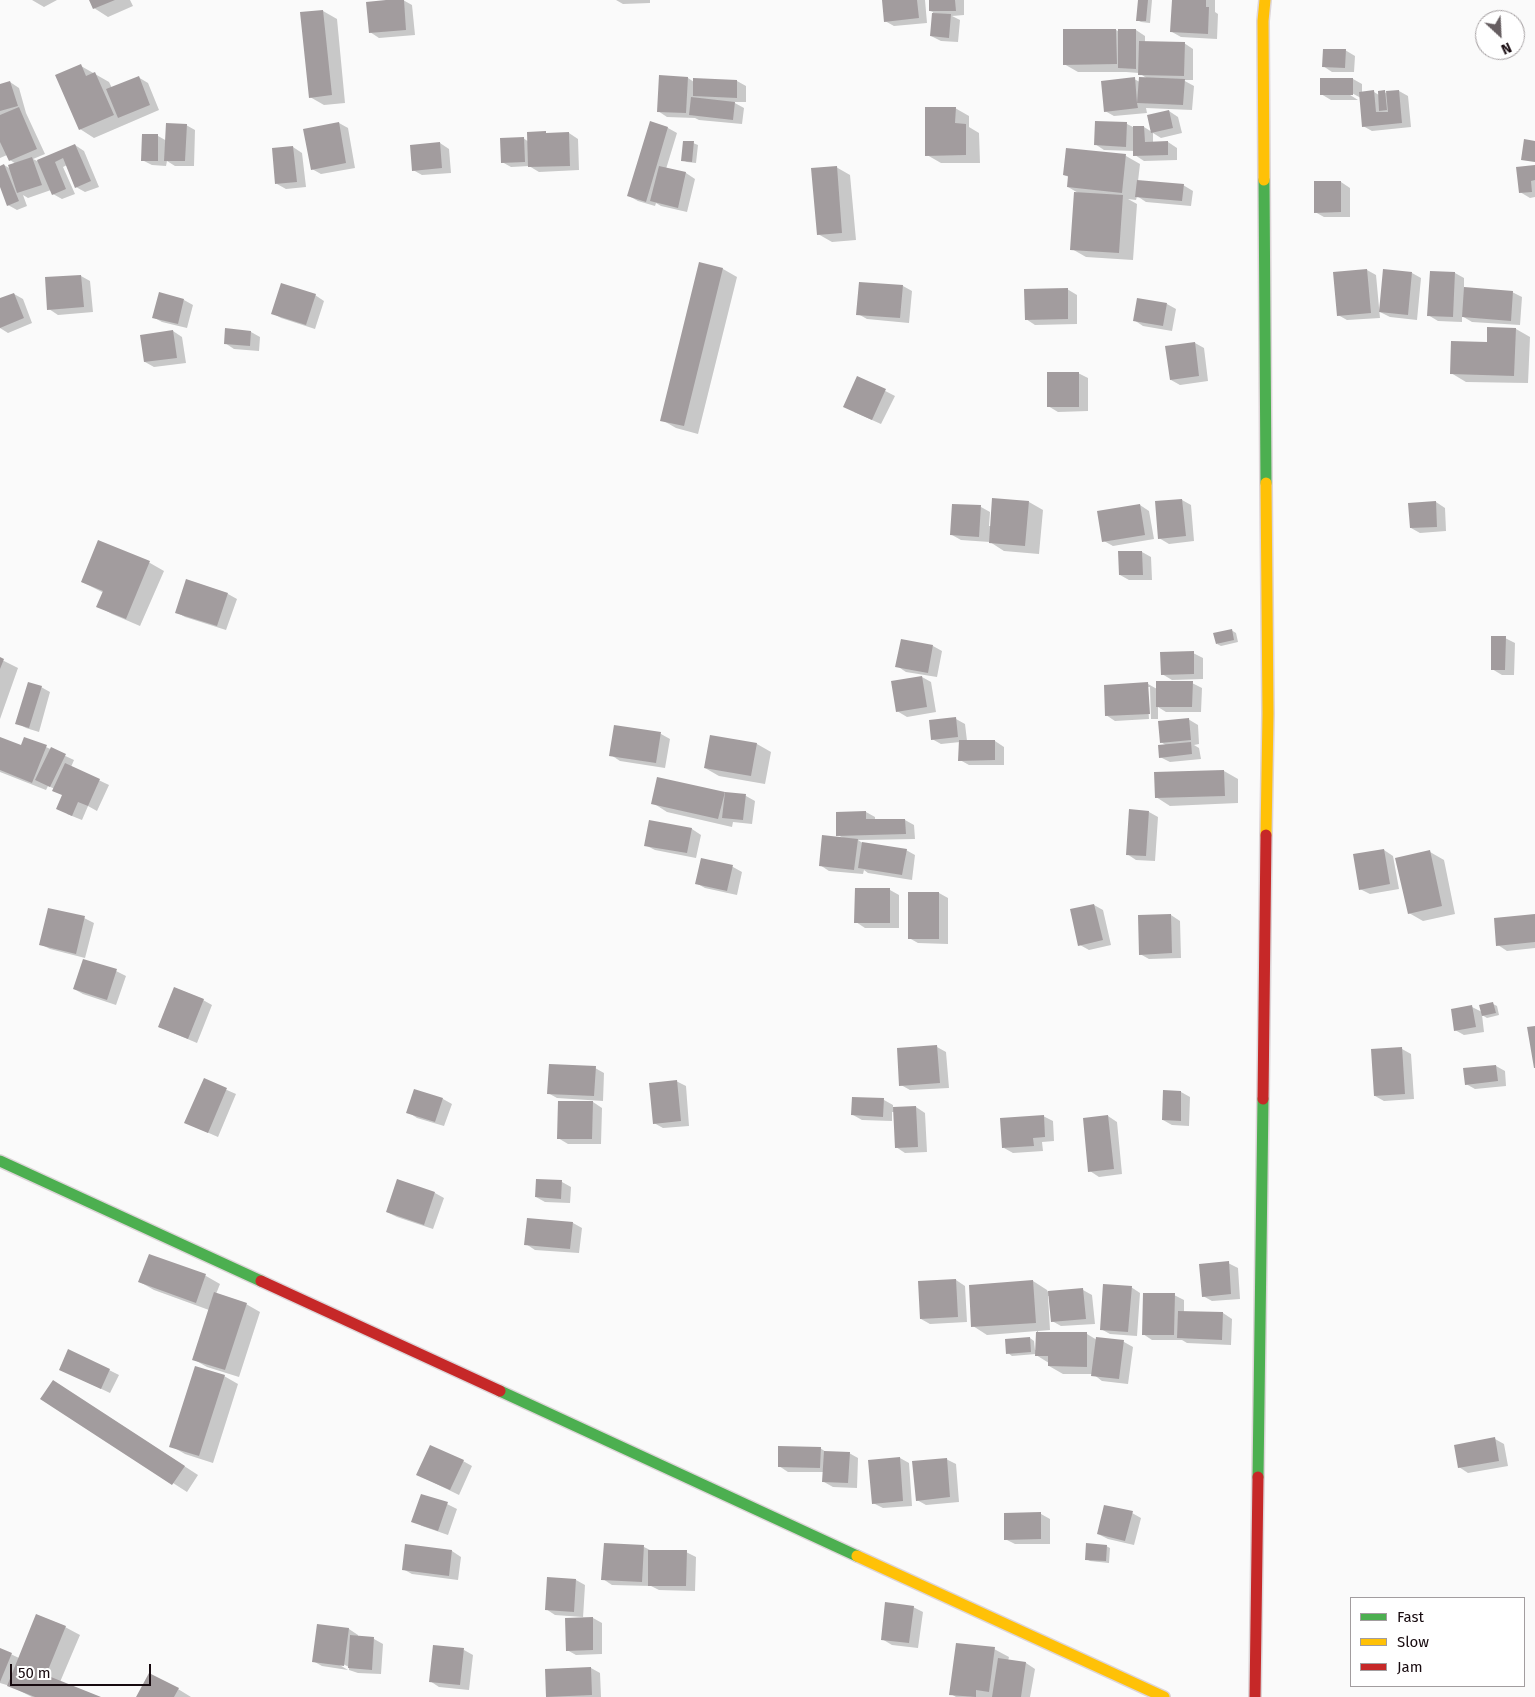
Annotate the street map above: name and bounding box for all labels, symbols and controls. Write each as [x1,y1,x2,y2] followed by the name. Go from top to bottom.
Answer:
[1475,10,1525,60] north arrow
[1498,38,1514,58] text: N
[1350,1597,1525,1687] legend
[1397,1608,1424,1626] text: Fast
[1397,1633,1429,1651] text: Slow
[12,1654,154,1686] scale bar
[1397,1658,1423,1676] text: Jam
[18,1664,51,1682] text: 50 m

